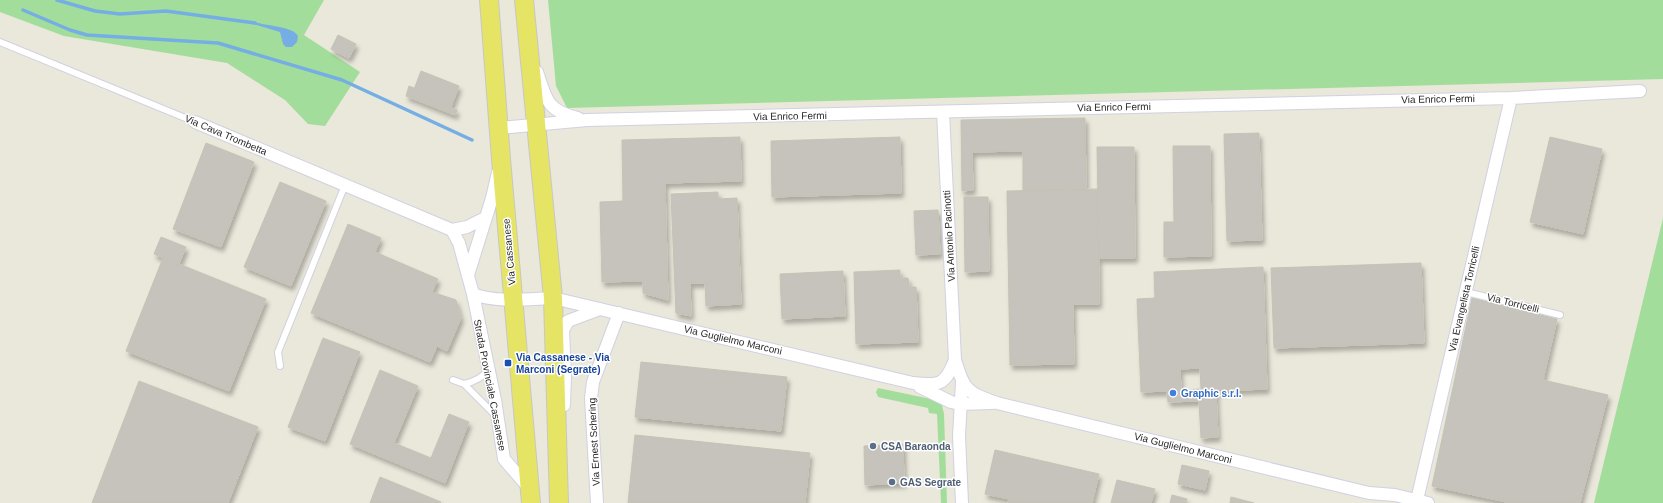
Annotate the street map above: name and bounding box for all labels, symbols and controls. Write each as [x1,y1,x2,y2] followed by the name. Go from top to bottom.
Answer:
[1401,93,1475,105] street label: Via Enrico Fermi
[1077,101,1151,113] street label: Via Enrico Fermi
[753,110,827,122] street label: Via Enrico Fermi
[183,113,269,157] street label: Via Cava Trombetta
[941,190,957,282] street label: Via Antonio Pacinotti
[501,218,517,286] street label: Via Cassanese
[1446,245,1482,353] street label: Via Evangelista Torricelli
[1486,291,1540,315] street label: Via Torricelli
[472,318,508,452] street label: Strada Provinciale Cassanese
[683,323,783,357] street label: Via Guglielmo Marconi
[516,352,610,375] place label: Via Cassanese - Via Marconi (Segrate)
[503,358,513,368] marker: Via Cassanese - Via Marconi (Segrate)
[1168,388,1178,398] marker: Graphic s.r.l.
[1181,388,1242,399] place label: Graphic s.r.l.
[586,398,602,486] street label: Via Ernest Schering
[1133,431,1233,465] street label: Via Guglielmo Marconi
[868,441,878,451] marker: CSA Baraonda
[881,441,951,452] place label: CSA Baraonda
[887,477,897,487] marker: GAS Segrate
[900,477,962,488] place label: GAS Segrate

